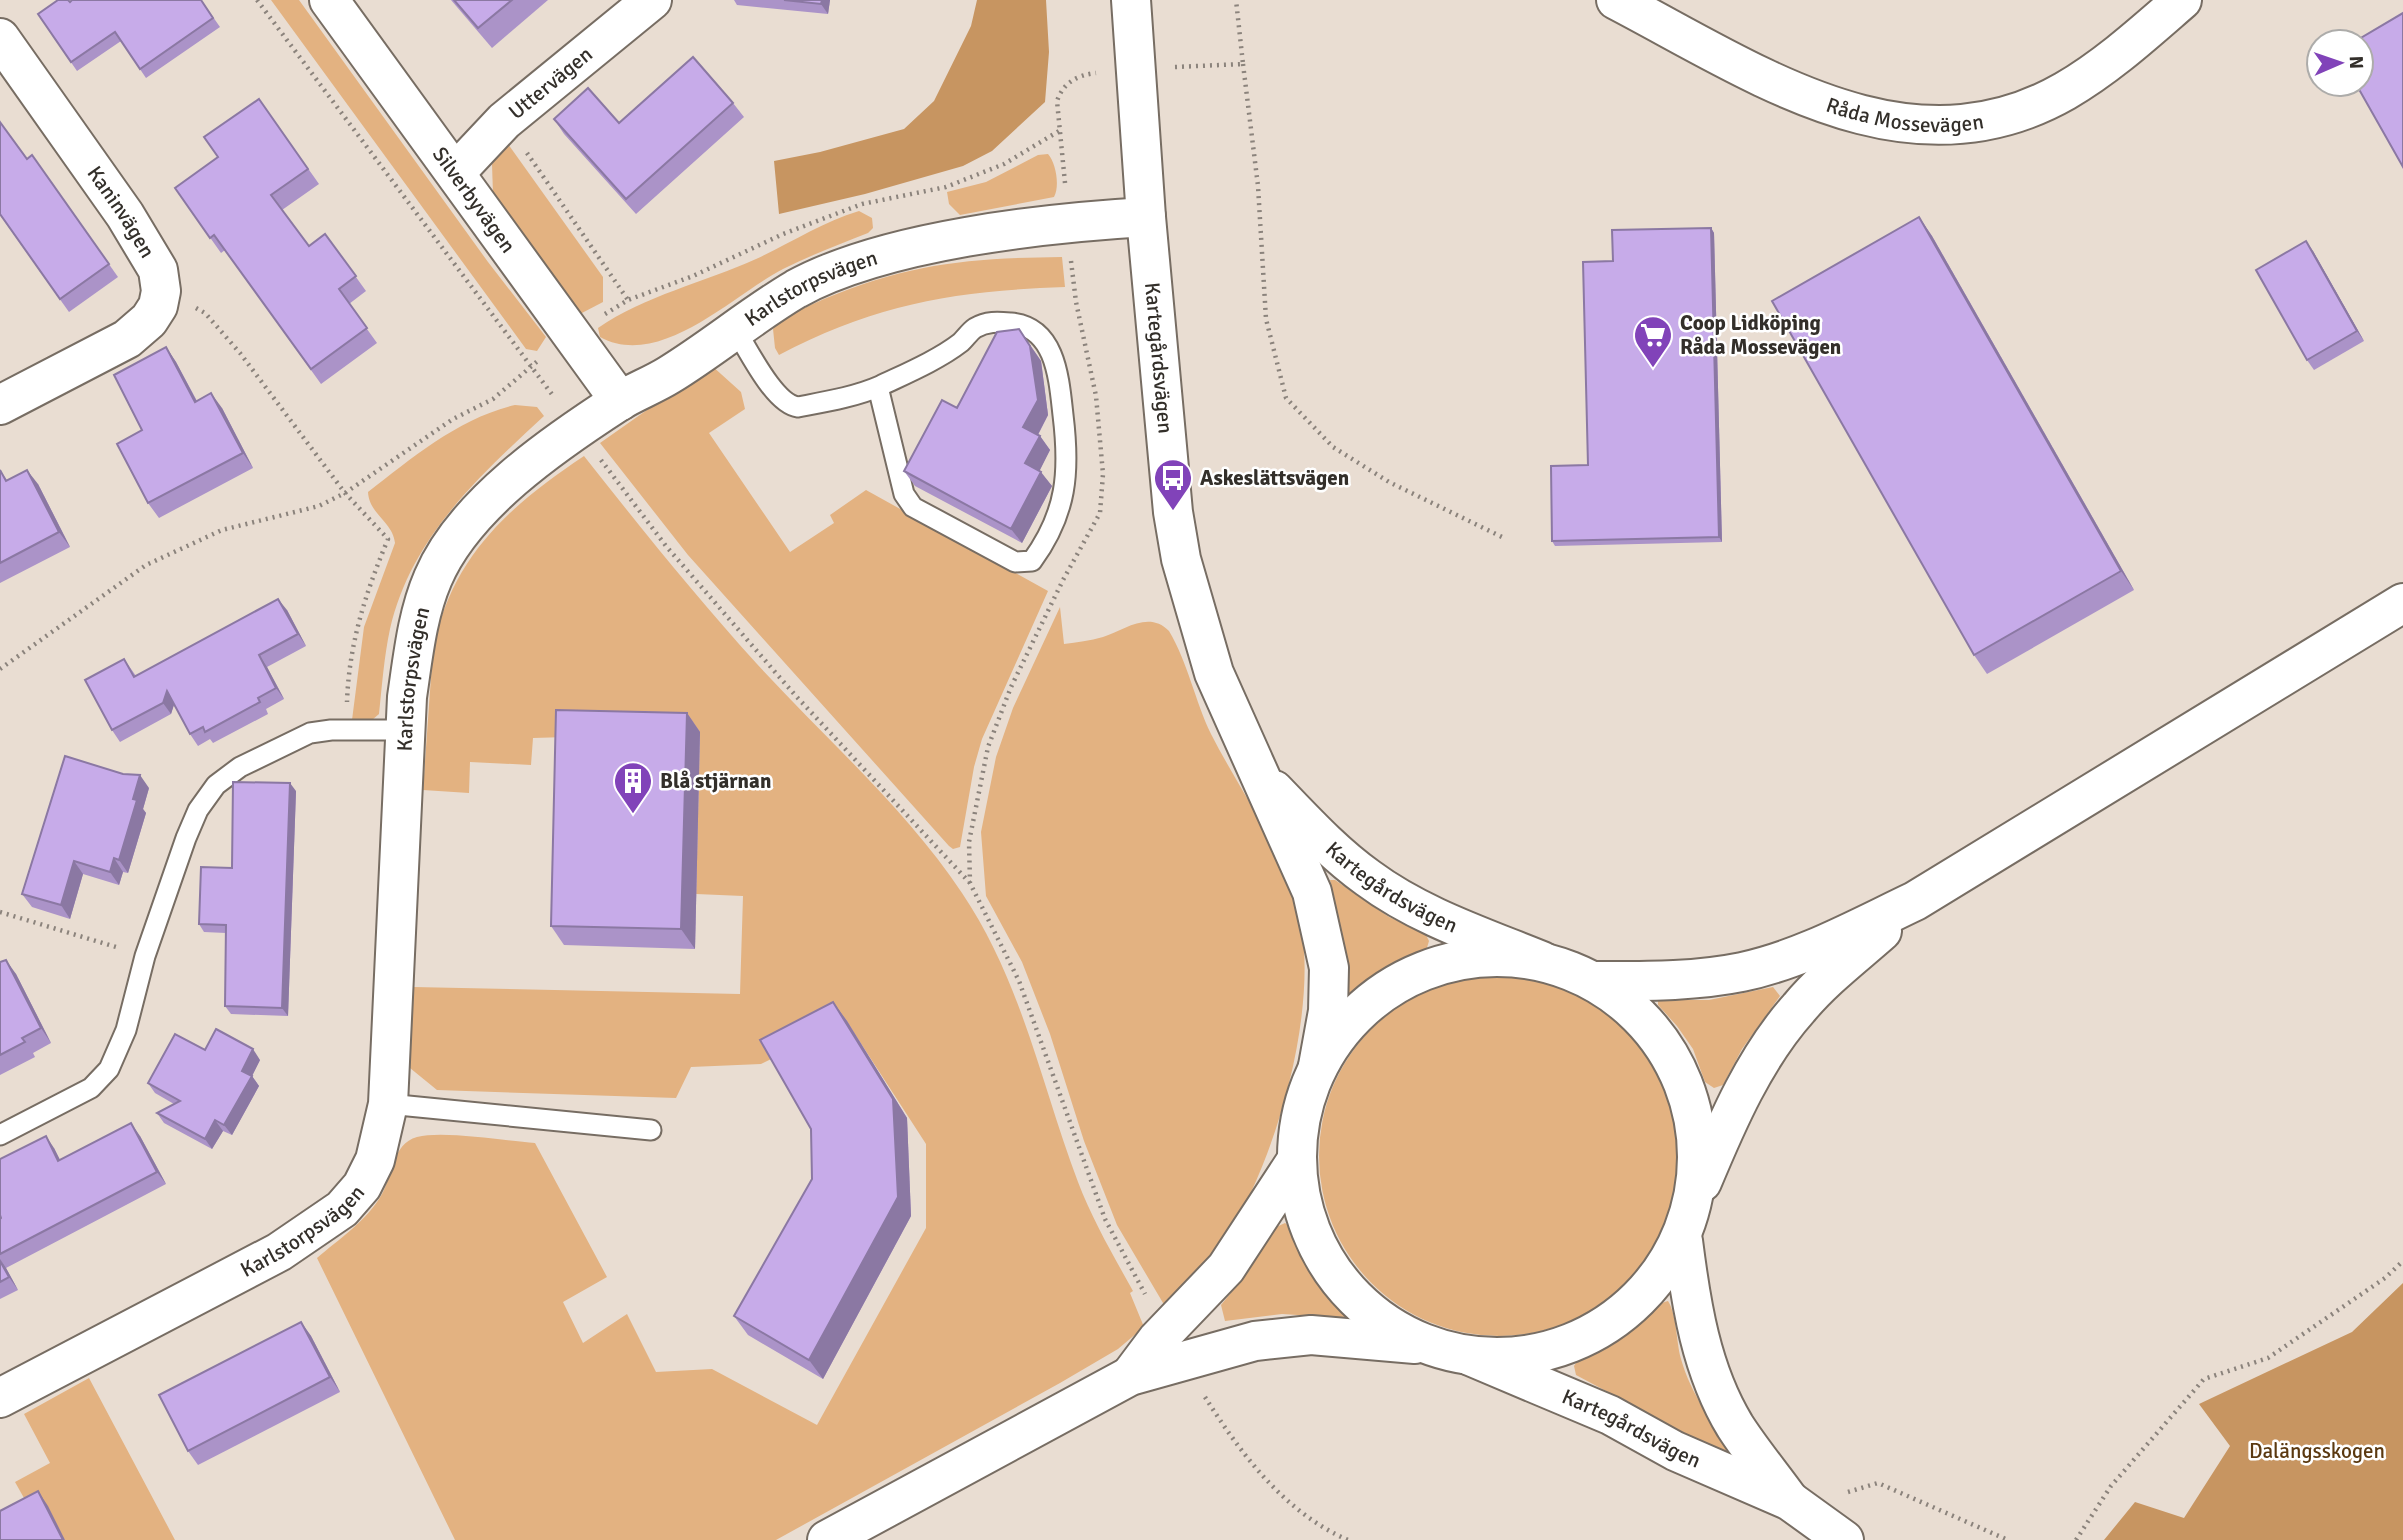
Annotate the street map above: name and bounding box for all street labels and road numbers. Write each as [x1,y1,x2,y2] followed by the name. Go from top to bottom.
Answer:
[503,41,598,125] street label: Uttervägen
[1823,92,1985,138] street label: Råda Mossevägen
[427,142,521,258] street label: Silverbyvägen
[81,161,161,263] street label: Kaninvägen
[740,245,881,332] street label: Karlstorpsvägen
[1139,281,1179,435] street label: Kartegårdsvägen
[391,604,435,752] street label: Karlstorpsvägen
[1320,836,1461,939] street label: Kartegårdsvägen
[236,1180,370,1283] street label: Karlstorpsvägen
[1558,1383,1705,1474] street label: Kartegårdsvägen

